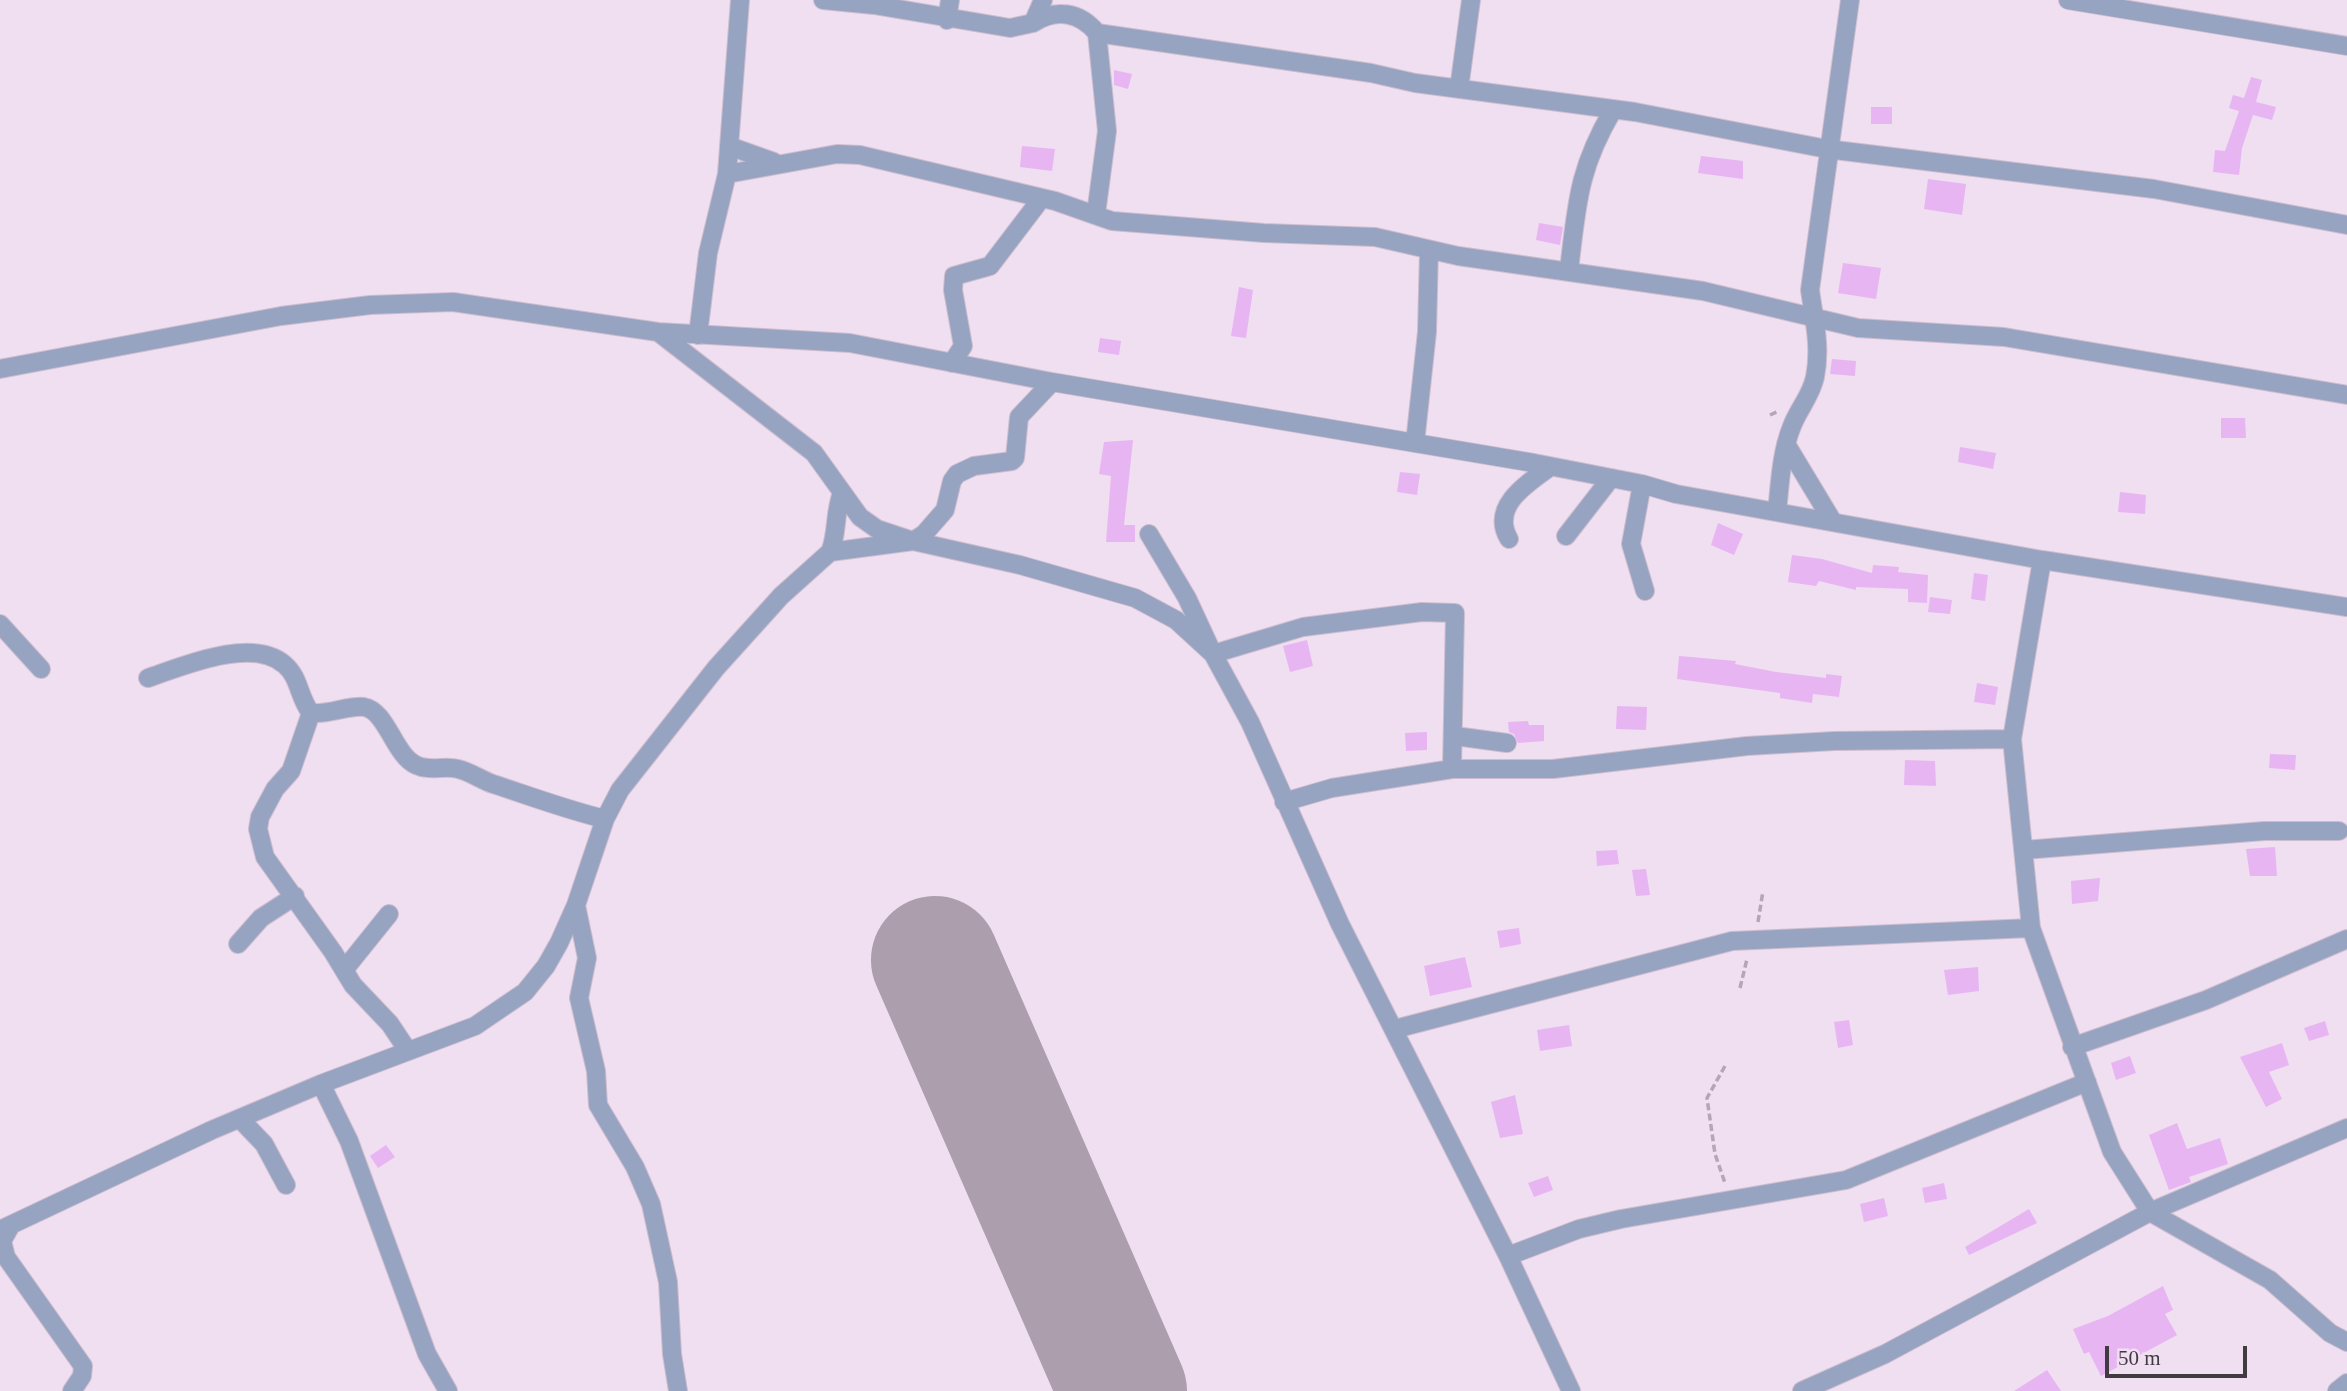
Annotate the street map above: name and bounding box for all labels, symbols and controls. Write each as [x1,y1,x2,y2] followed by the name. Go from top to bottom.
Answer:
[2109,1332,2251,1376] scale bar
[2118,1346,2161,1370] text: 50 m

